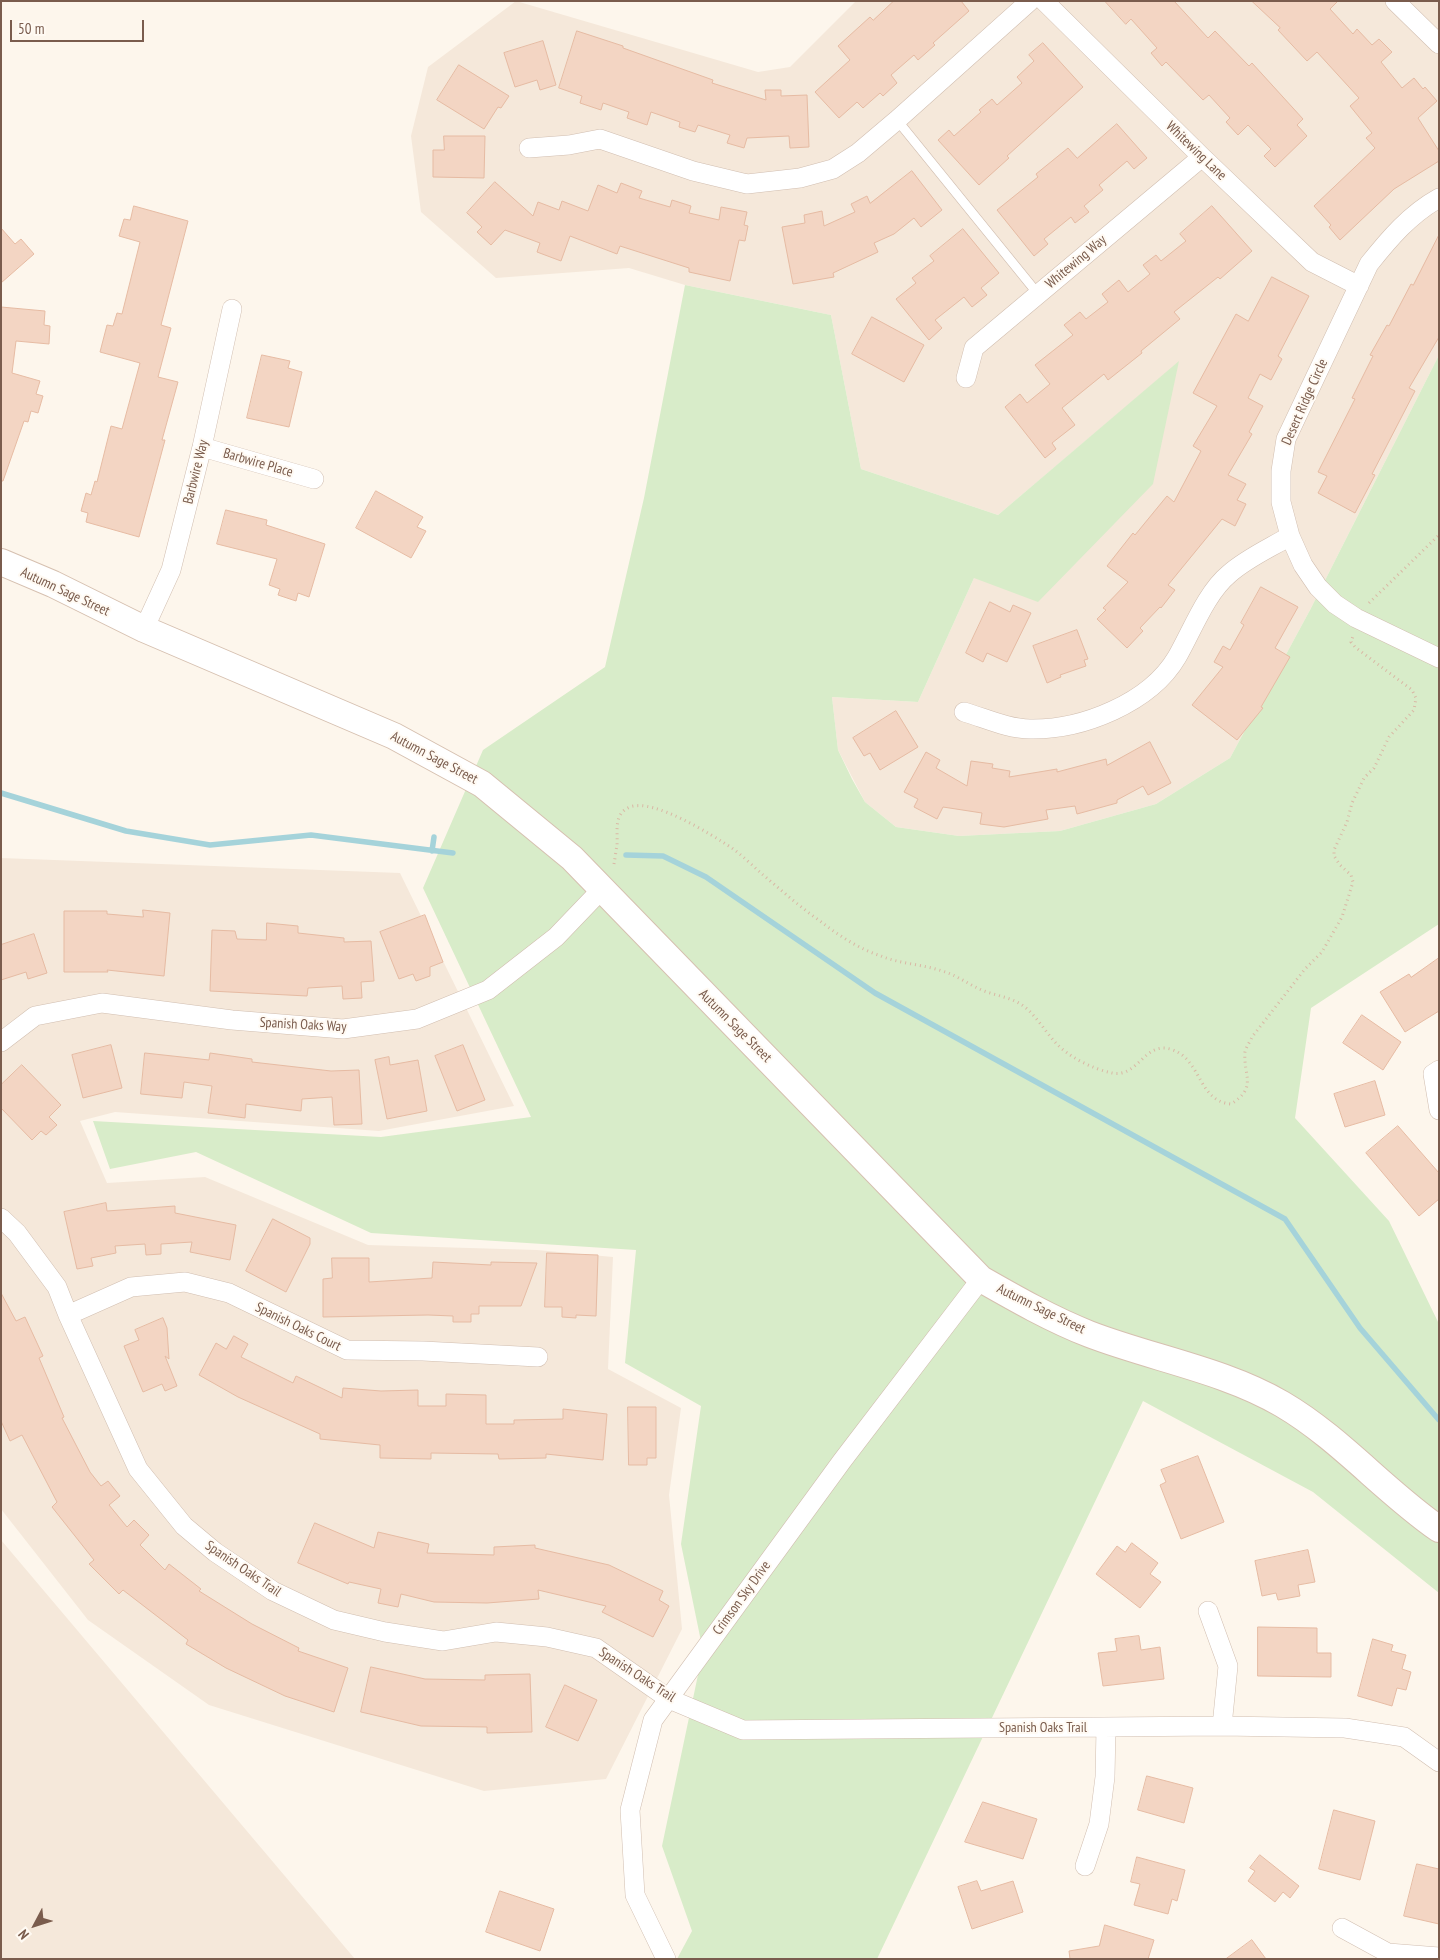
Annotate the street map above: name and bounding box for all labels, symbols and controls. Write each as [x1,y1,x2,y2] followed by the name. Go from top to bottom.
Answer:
[12,10,146,42] scale bar
[18,19,44,38] text: 50 m
[1162,118,1230,184] street label: Whitewing Lane
[1042,232,1110,292] street label: Whitewing Way
[1279,356,1331,448] street label: Desert Ridge Circle
[180,438,212,506] street label: Barbwire Way
[221,445,295,481] street label: Barbwire Place
[18,564,112,620] street label: Autumn Sage Street
[388,728,480,788] street label: Autumn Sage Street
[695,986,775,1066] street label: Autumn Sage Street
[259,1014,347,1036] street label: Spanish Oaks Way
[994,1280,1088,1338] street label: Autumn Sage Street
[252,1299,344,1355] street label: Spanish Oaks Court
[202,1537,284,1601] street label: Spanish Oaks Trail
[710,1558,774,1638] street label: Crimson Sky Drive
[596,1644,678,1706] street label: Spanish Oaks Trail
[999,1720,1087,1736] street label: Spanish Oaks Trail
[10,1900,60,1950] north arrow
[14,1926,33,1943] text: N

